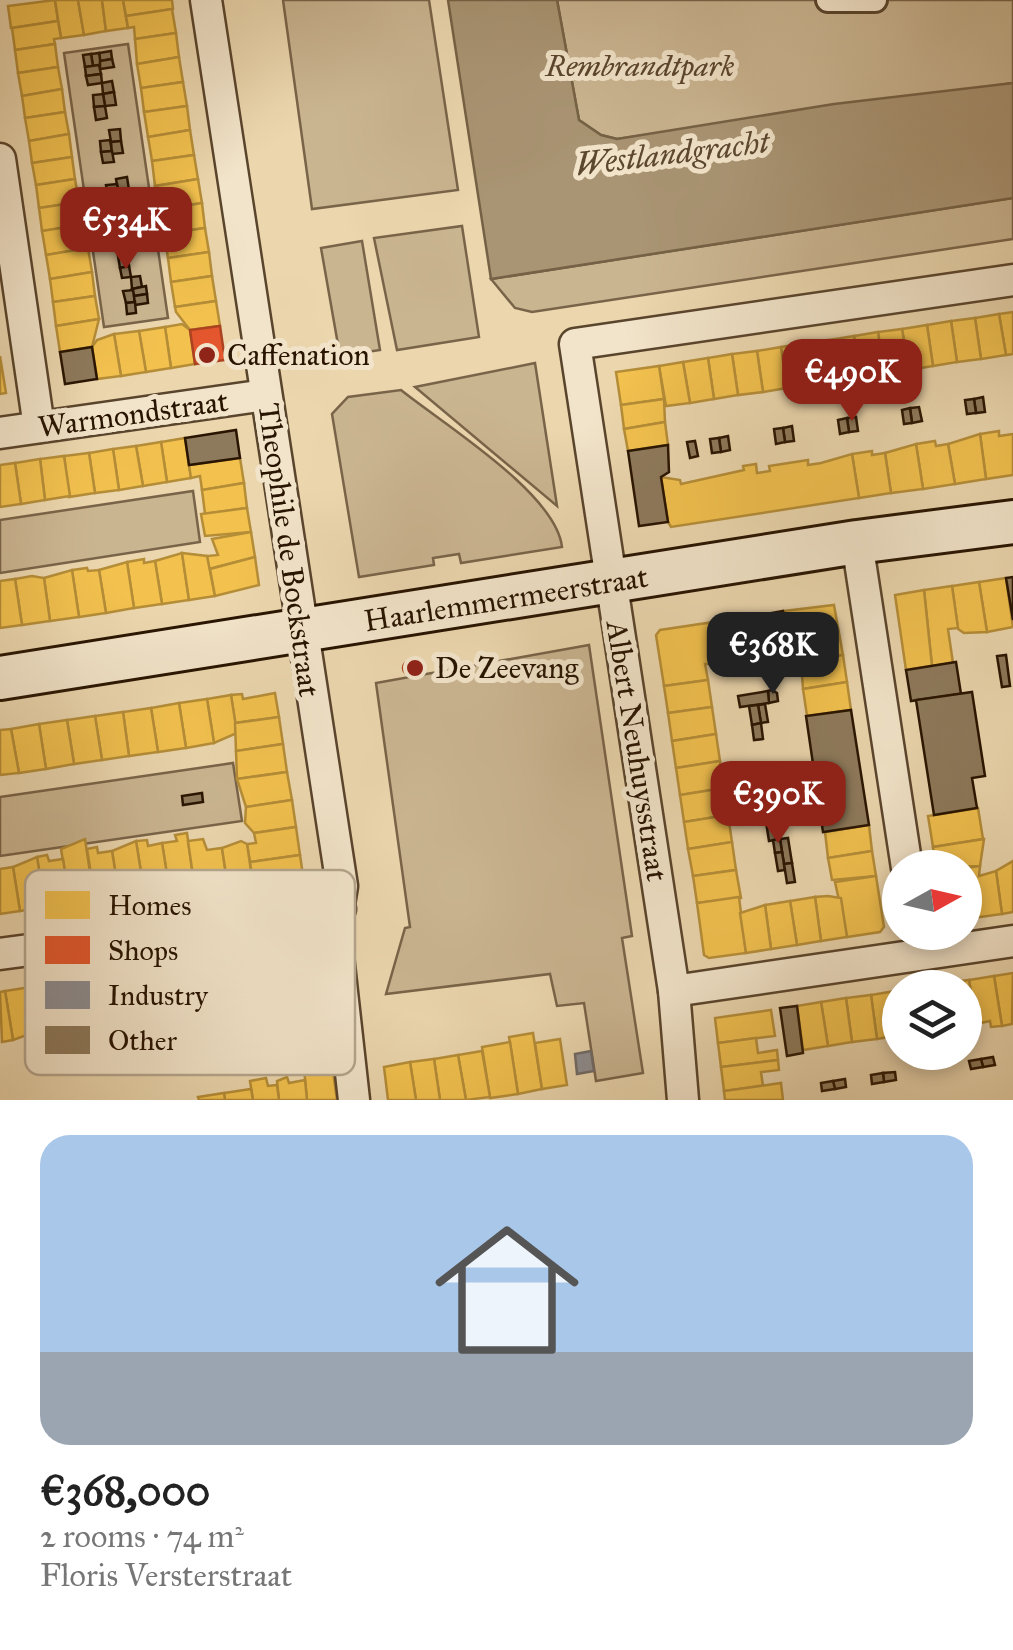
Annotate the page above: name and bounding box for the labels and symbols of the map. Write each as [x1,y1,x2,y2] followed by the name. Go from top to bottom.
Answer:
[545,48,734,85] park label: Rembrandtpark
[573,122,773,185] water label: Westlandgracht
[56,187,196,272] pin: €534K
[227,337,370,373] place label: Caffenation
[782,339,922,424] pin: €490K
[196,344,218,366] marker: Caffenation
[36,383,231,445] street label: Warmondstraat
[251,401,327,700] street label: Theophile de Bockstraat
[361,559,651,639] street label: Haarlemmermeerstraat
[703,612,843,697] pin: €368K
[598,616,675,884] street label: Albert Neuhuysstraat
[435,650,579,686] place label: De Zeevang
[404,657,426,679] marker: De Zeevang
[708,761,848,846] pin: €390K
[882,850,982,950] north arrow
[25,870,355,1075] legend
[108,888,191,923] text: Homes
[108,933,178,968] text: Shops
[108,978,209,1013] text: Industry
[108,1023,177,1058] text: Other

